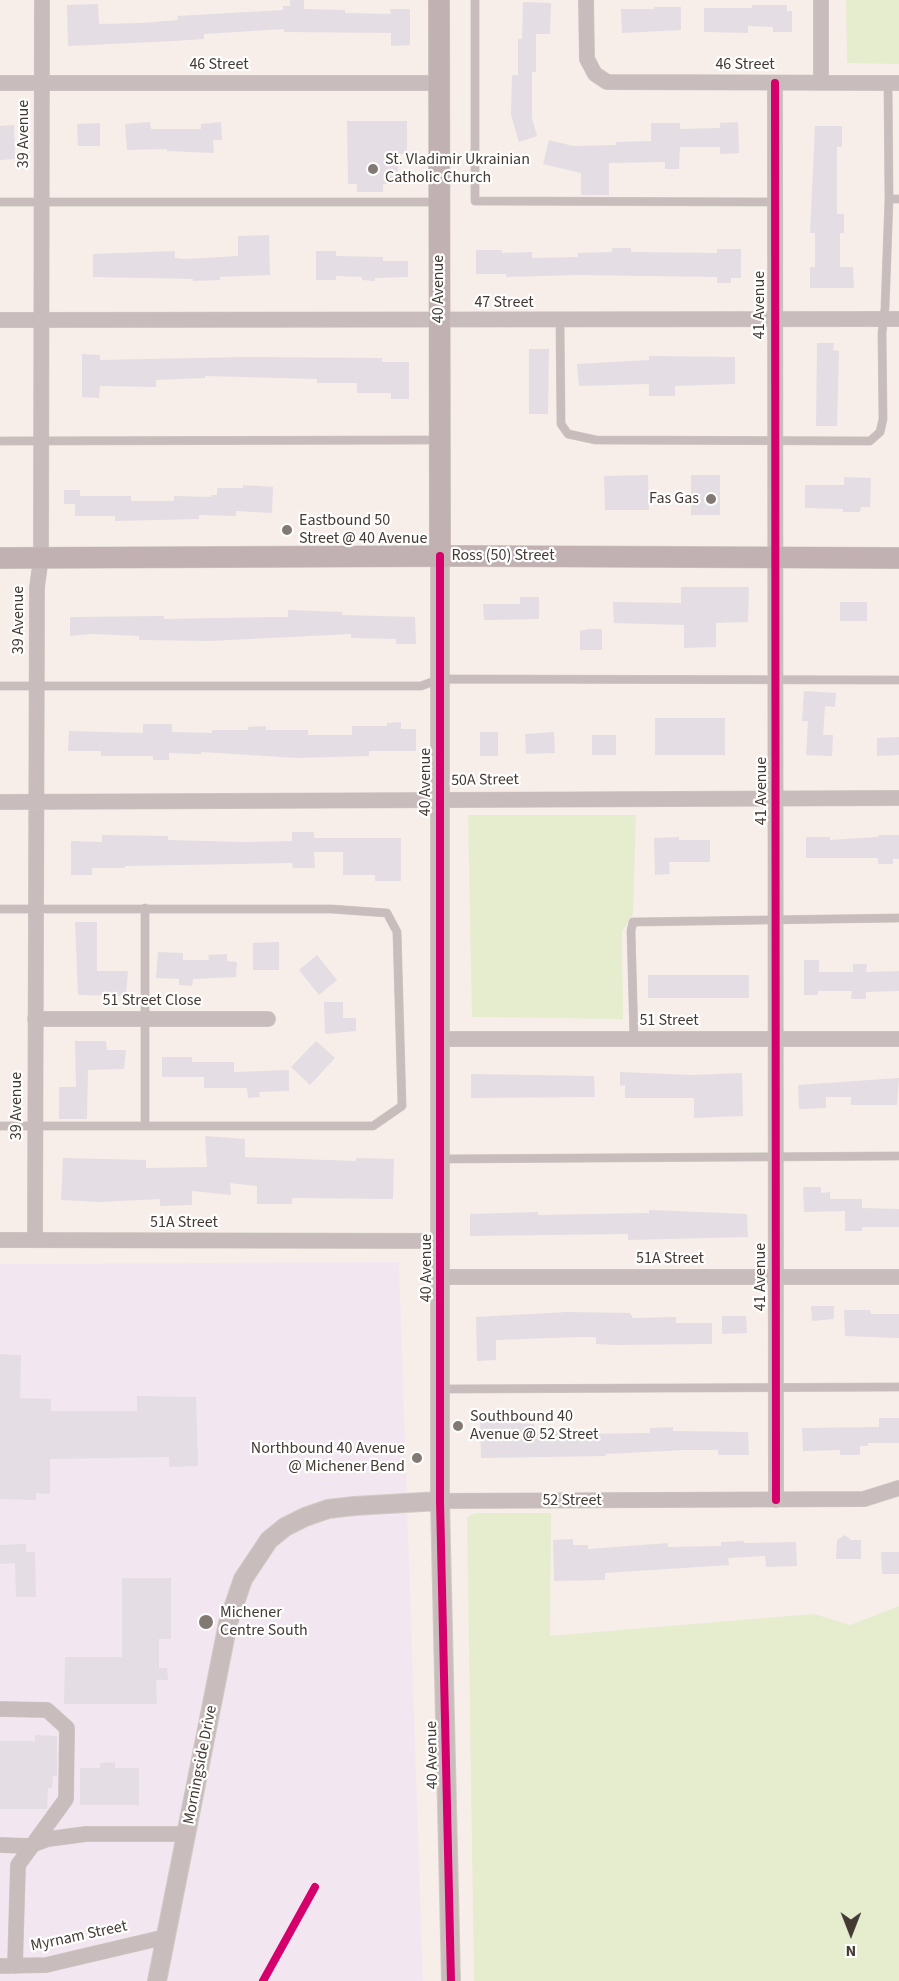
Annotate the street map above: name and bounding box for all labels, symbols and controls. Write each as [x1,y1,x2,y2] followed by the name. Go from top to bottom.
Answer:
[189,55,249,75] street label: 46 Street
[715,55,775,75] street label: 46 Street
[14,100,34,168] street label: 39 Avenue
[385,150,530,188] place label: St. Vladimir Ukrainian Catholic Church
[366,162,380,176] marker: St. Vladimir Ukrainian Catholic Church
[429,255,449,323] street label: 40 Avenue
[750,271,770,339] street label: 41 Avenue
[474,293,534,313] street label: 47 Street
[649,489,699,509] place label: Fas Gas
[704,492,718,506] marker: Fas Gas
[299,511,427,549] place label: Eastbound 50 Street @ 40 Avenue
[280,523,294,537] marker: Eastbound 50 Street @ 40 Avenue
[451,546,555,566] street label: Ross (50) Street
[9,586,29,654] street label: 39 Avenue
[416,748,436,816] street label: 40 Avenue
[752,757,772,825] street label: 41 Avenue
[451,771,519,791] street label: 50A Street
[103,991,201,1011] street label: 51 Street Close
[639,1011,699,1031] street label: 51 Street
[7,1072,27,1140] street label: 39 Avenue
[150,1213,218,1233] street label: 51A Street
[417,1234,437,1302] street label: 40 Avenue
[751,1243,771,1311] street label: 41 Avenue
[636,1249,704,1269] street label: 51A Street
[470,1407,598,1445] place label: Southbound 40 Avenue @ 52 Street
[451,1419,465,1433] marker: Southbound 40 Avenue @ 52 Street
[251,1439,405,1477] place label: Northbound 40 Avenue @ Michener Bend
[410,1451,424,1465] marker: Northbound 40 Avenue @ Michener Bend
[542,1491,602,1511] street label: 52 Street
[220,1603,308,1641] place label: Michener Centre South
[197,1613,215,1631] marker: Michener Centre South
[180,1704,222,1826] street label: Morningside Drive
[423,1721,443,1789] street label: 40 Avenue
[821,1903,881,1963] north arrow
[29,1917,129,1957] street label: Myrnam Street
[846,1940,856,1962] text: N

